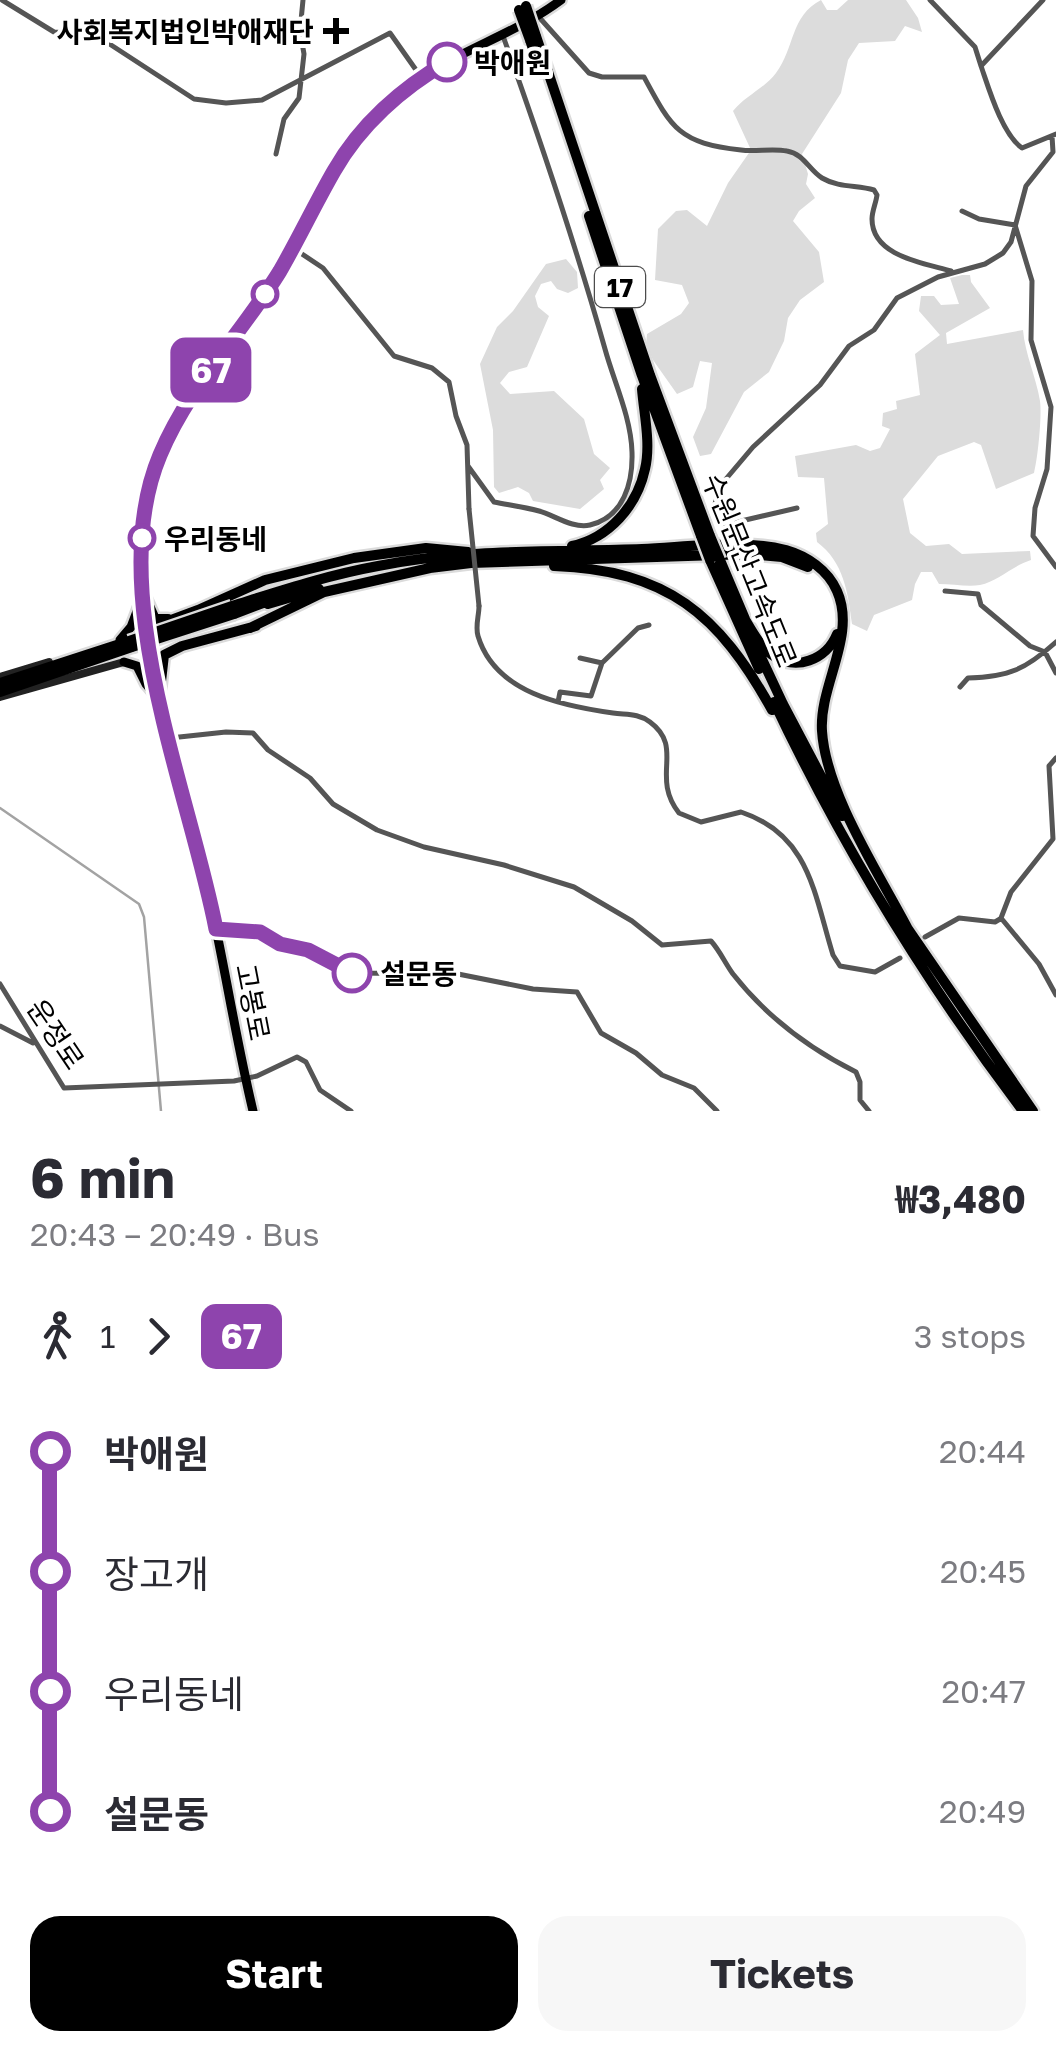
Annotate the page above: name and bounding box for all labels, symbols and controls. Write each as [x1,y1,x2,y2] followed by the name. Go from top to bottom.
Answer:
[56,15,314,48] place label: 사회복지법인박애재단
[323,18,349,44] marker: 사회복지법인박애재단
[428,43,466,81] marker: 박애원
[474,46,551,79] place label: 박애원
[595,267,645,307] road number: 17
[252,281,278,307] unlabelled marker
[166,338,256,402] line badge: 67
[190,349,232,391] text: 67
[696,468,804,672] street label: 수원문산고속도로
[164,522,267,555] place label: 우리동네
[129,525,155,551] marker: 우리동네
[333,954,371,992] marker: 설문동
[380,957,457,990] place label: 설문동
[229,961,277,1043] street label: 고봉로
[21,993,91,1075] street label: 운정로
[30,1144,175,1210] text: 6 min
[895,1176,1026,1221] text: ₩3,480
[30,1215,319,1253] text: 20:43 – 20:49 · Bus
[30,1309,85,1364] icon: walk
[131,1309,186,1364] icon: forward
[221,1315,262,1357] text: 67
[100,1317,116,1355] text: 1
[914,1317,1026,1355] text: 3 stops
[104,1431,209,1476] text: 박애원
[939,1432,1026,1470] text: 20:44
[104,1551,209,1596] text: 장고개
[940,1552,1026,1590] text: 20:45
[104,1671,244,1716] text: 우리동네
[942,1672,1026,1710] text: 20:47
[104,1791,209,1836] text: 설문동
[939,1792,1026,1830] text: 20:49
[30,1916,518,2031] button: Start
[538,1916,1026,2031] button: Tickets

